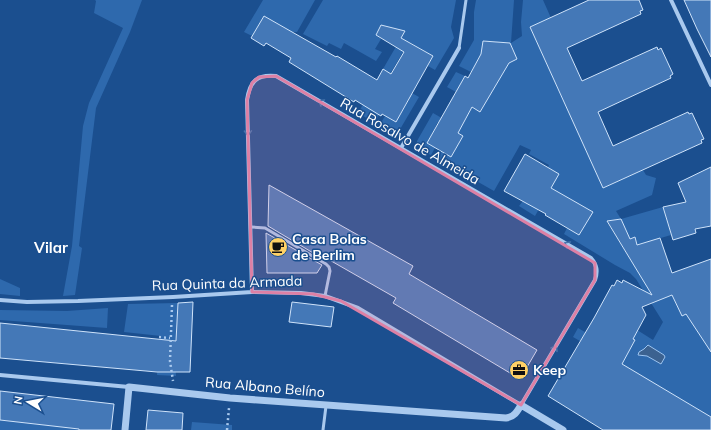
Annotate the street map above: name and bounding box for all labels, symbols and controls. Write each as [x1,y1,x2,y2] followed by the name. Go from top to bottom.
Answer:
[337,94,483,188] street label: Rua Rosalvo de Almeida
[318,100,325,107] one-way arrow
[244,130,252,136] one-way arrow
[292,230,367,264] place label: Casa Bolas de Berlim
[267,236,289,258] cafe icon: Casa Bolas de Berlim
[33,238,68,257] district label: Vilar
[564,242,571,249] one-way arrow
[151,271,303,295] street label: Rua Quinta da Armada
[551,345,558,352] one-way arrow
[508,359,530,381] office icon: Keep
[533,361,566,379] place label: Keep
[204,373,326,401] street label: Rua Albano Belíno
[8,382,48,422] north arrow
[11,395,26,406] text: N

